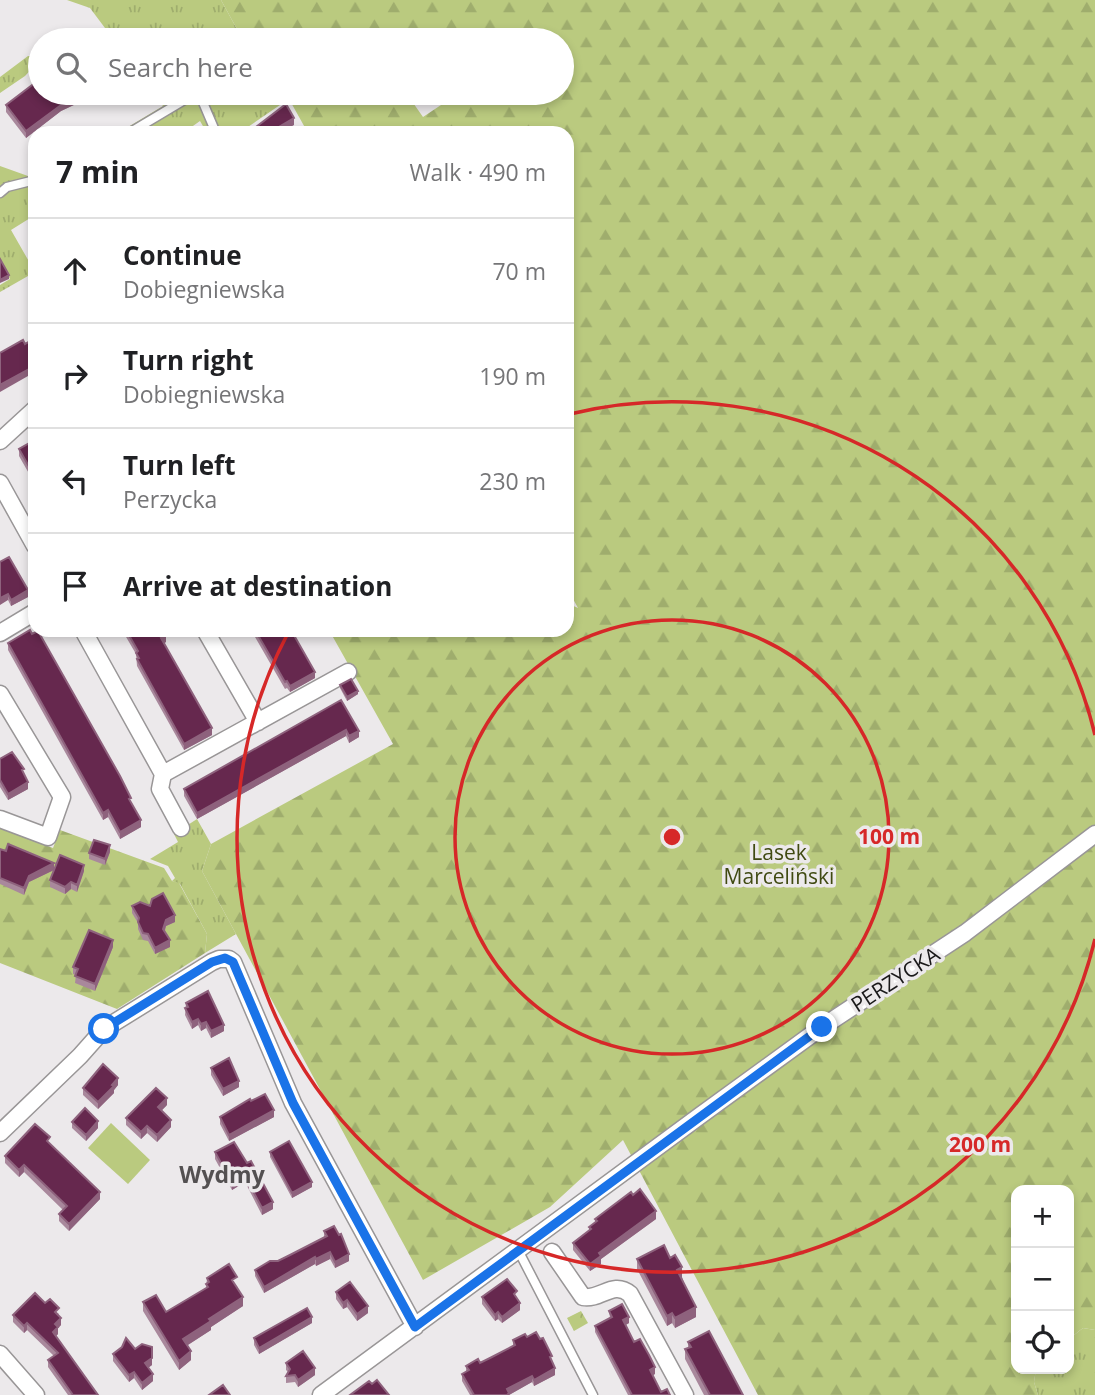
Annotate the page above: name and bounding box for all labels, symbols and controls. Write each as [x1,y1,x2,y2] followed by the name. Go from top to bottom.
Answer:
[28,28,574,105] search box
[52,48,90,86] icon: search
[108,49,253,85] text: Search here
[56,151,139,192] text: 7 min
[409,156,546,188] text: Walk · 490 m
[123,237,242,273] text: Continue
[56,252,94,290] icon: ahead
[492,255,546,287] text: 70 m
[123,273,285,305] text: Dobiegniewska
[123,342,254,378] text: Turn right
[56,357,94,395] icon: right
[479,360,546,392] text: 190 m
[123,378,285,410] text: Dobiegniewska
[123,447,235,483] text: Turn left
[56,462,94,500] icon: left
[479,465,546,497] text: 230 m
[123,483,217,515] text: Perzycka
[56,567,94,605] icon: arrive
[123,568,392,604] text: Arrive at destination
[858,822,920,850] text: 100 m
[660,825,684,849] centre of rings
[724,838,834,890] park label: Lasek Marceliński
[845,940,945,1018] street label: PERZYCKA
[806,1011,837,1042] route end
[88,1013,119,1044] route start
[949,1130,1011,1158] text: 200 m
[179,1158,266,1190] district label: Wydmy
[1011,1185,1074,1374] map controls
[1011,1185,1074,1248] button: +
[1011,1248,1074,1311] button: −
[1011,1311,1074,1374] button: locate

